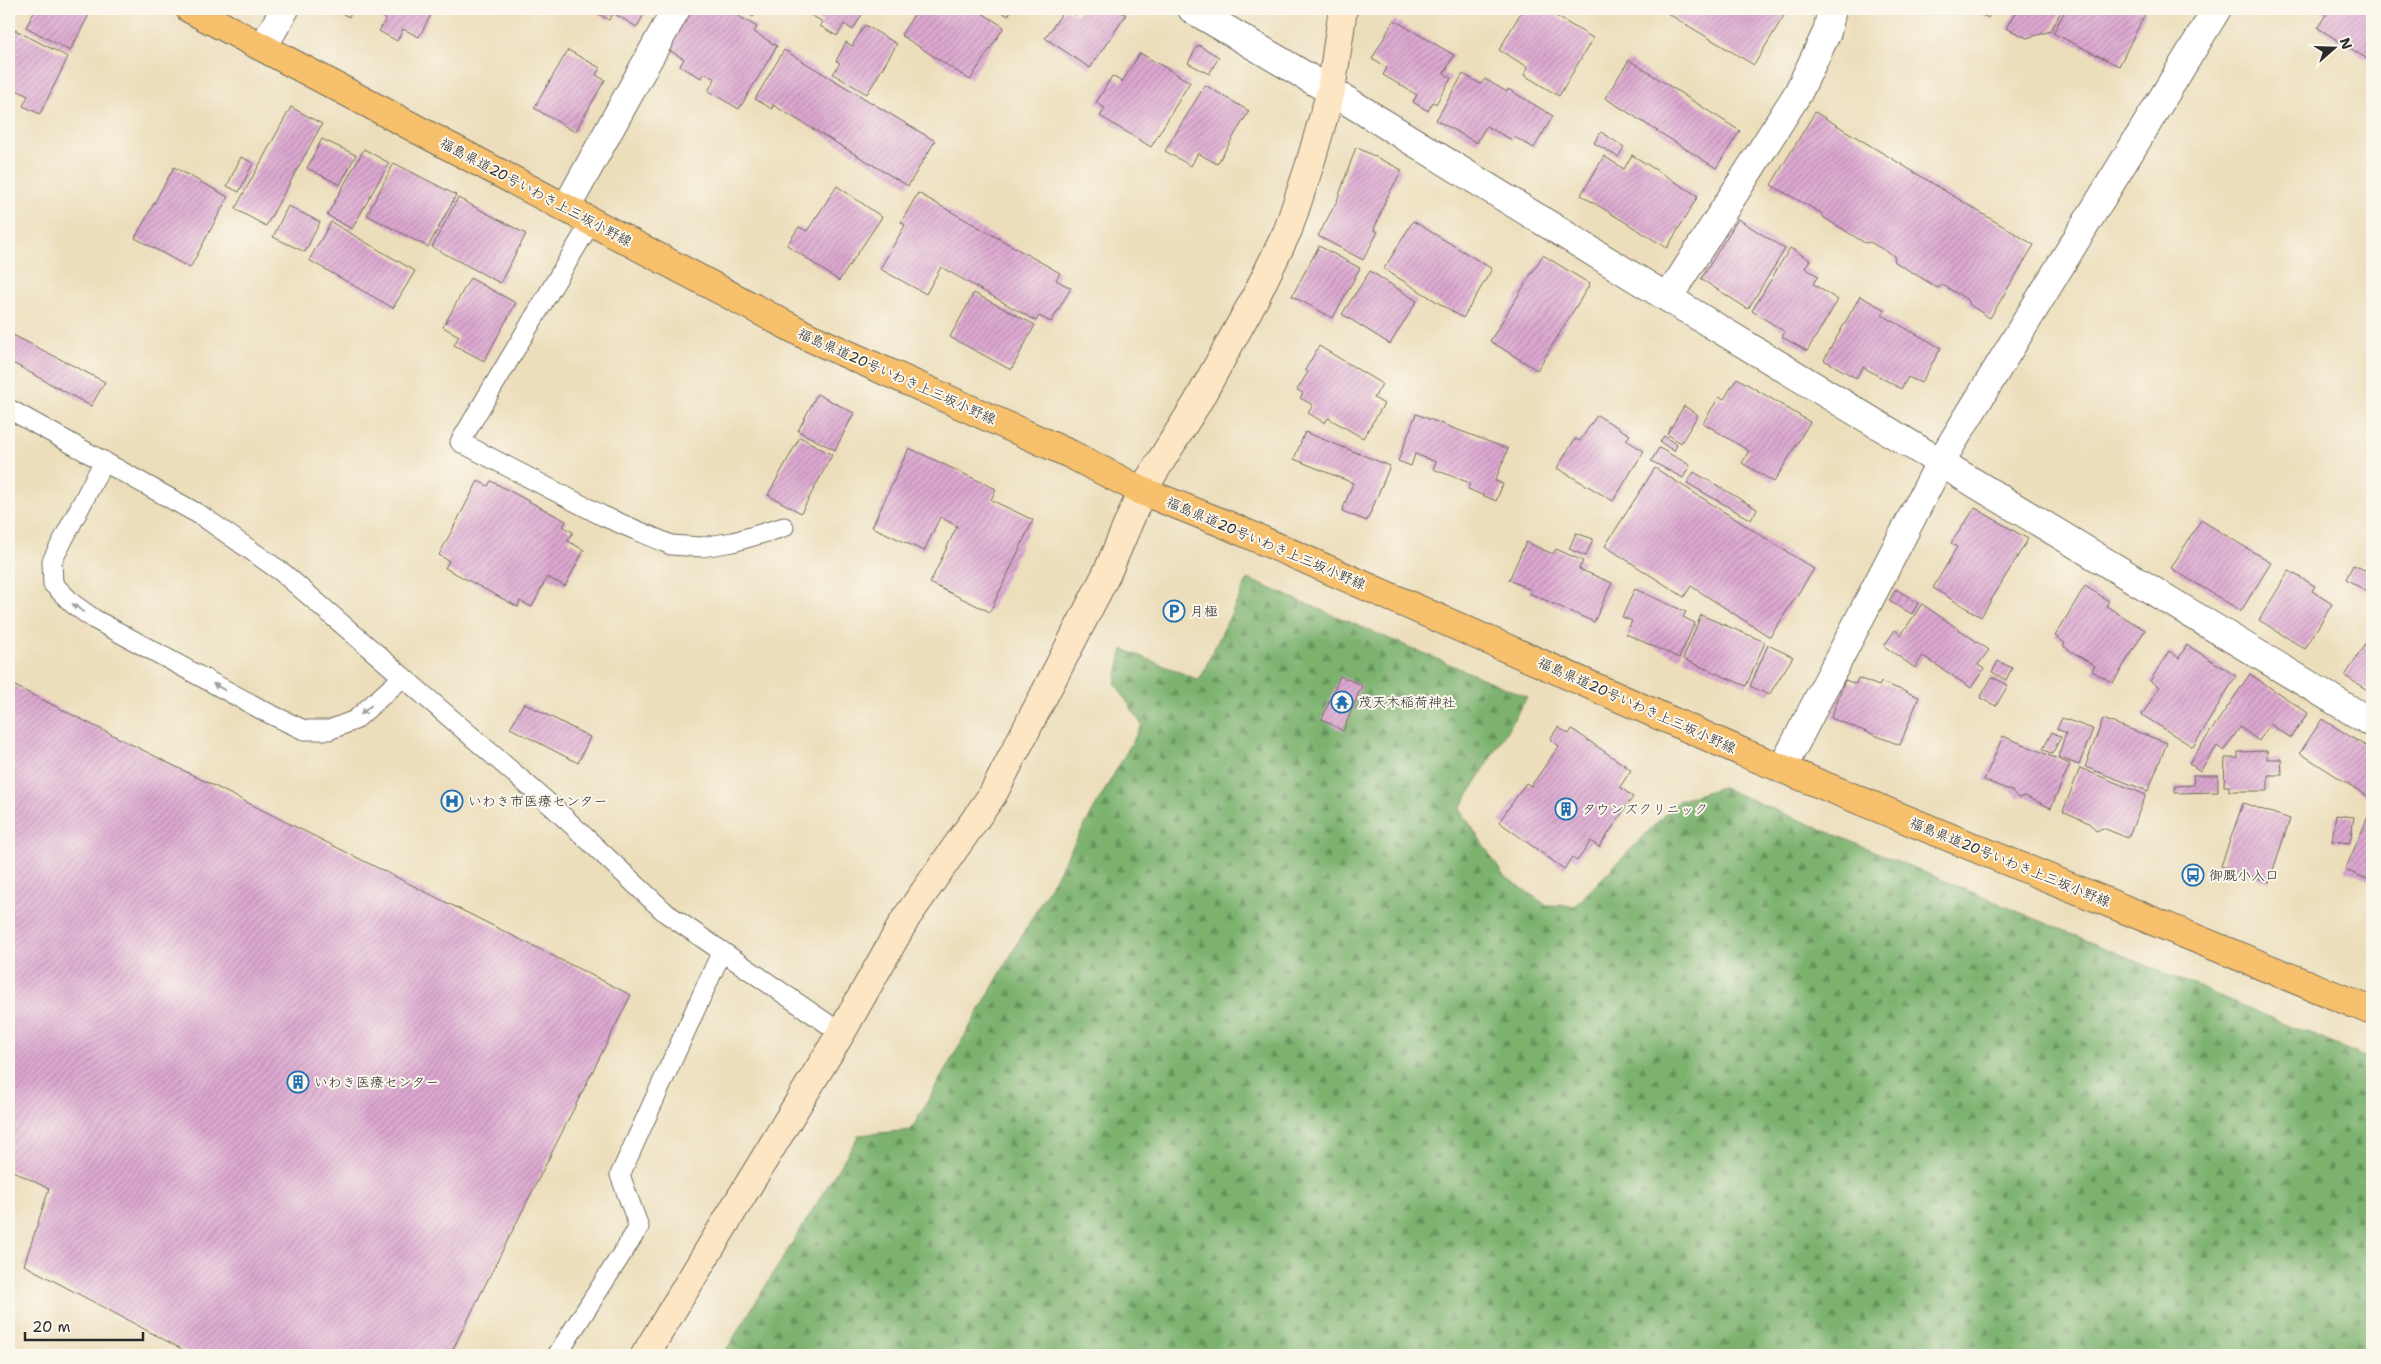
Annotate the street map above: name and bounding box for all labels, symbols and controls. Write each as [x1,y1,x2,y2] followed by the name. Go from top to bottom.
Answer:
[2308,22,2358,72] north arrow
[2336,35,2357,52] text: N
[437,134,635,250] street label: 福島県道20号いわき上三坂小野線
[795,324,999,428] street label: 福島県道20号いわき上三坂小野線
[1163,493,1369,593] street label: 福島県道20号いわき上三坂小野線
[1162,599,1186,623] parking icon: 月極
[1190,602,1218,620] place label: 月極
[71,603,85,613] one-way arrow
[1535,653,1739,757] street label: 福島県道20号いわき上三坂小野線
[213,683,226,692] one-way arrow
[1330,690,1354,714] temple icon: 茂天木稲荷神社
[1358,693,1456,711] place label: 茂天木稲荷神社
[360,704,372,716] one-way arrow
[440,789,464,813] hospital icon: いわき市医療センター
[468,792,607,810] place label: いわき市医療センター
[1554,797,1578,821] building icon: タウンズクリニック
[1582,800,1708,818] place label: タウンズクリニック
[1907,813,2113,911] street label: 福島県道20号いわき上三坂小野線
[2181,863,2205,887] bus stop icon: 御厩小入口
[2209,866,2279,884] place label: 御厩小入口
[286,1070,310,1094] building icon: いわき医療センター
[314,1073,439,1091] place label: いわき医療センター
[25,1309,142,1341] scale bar
[32,1317,71,1337] text: 20 m

